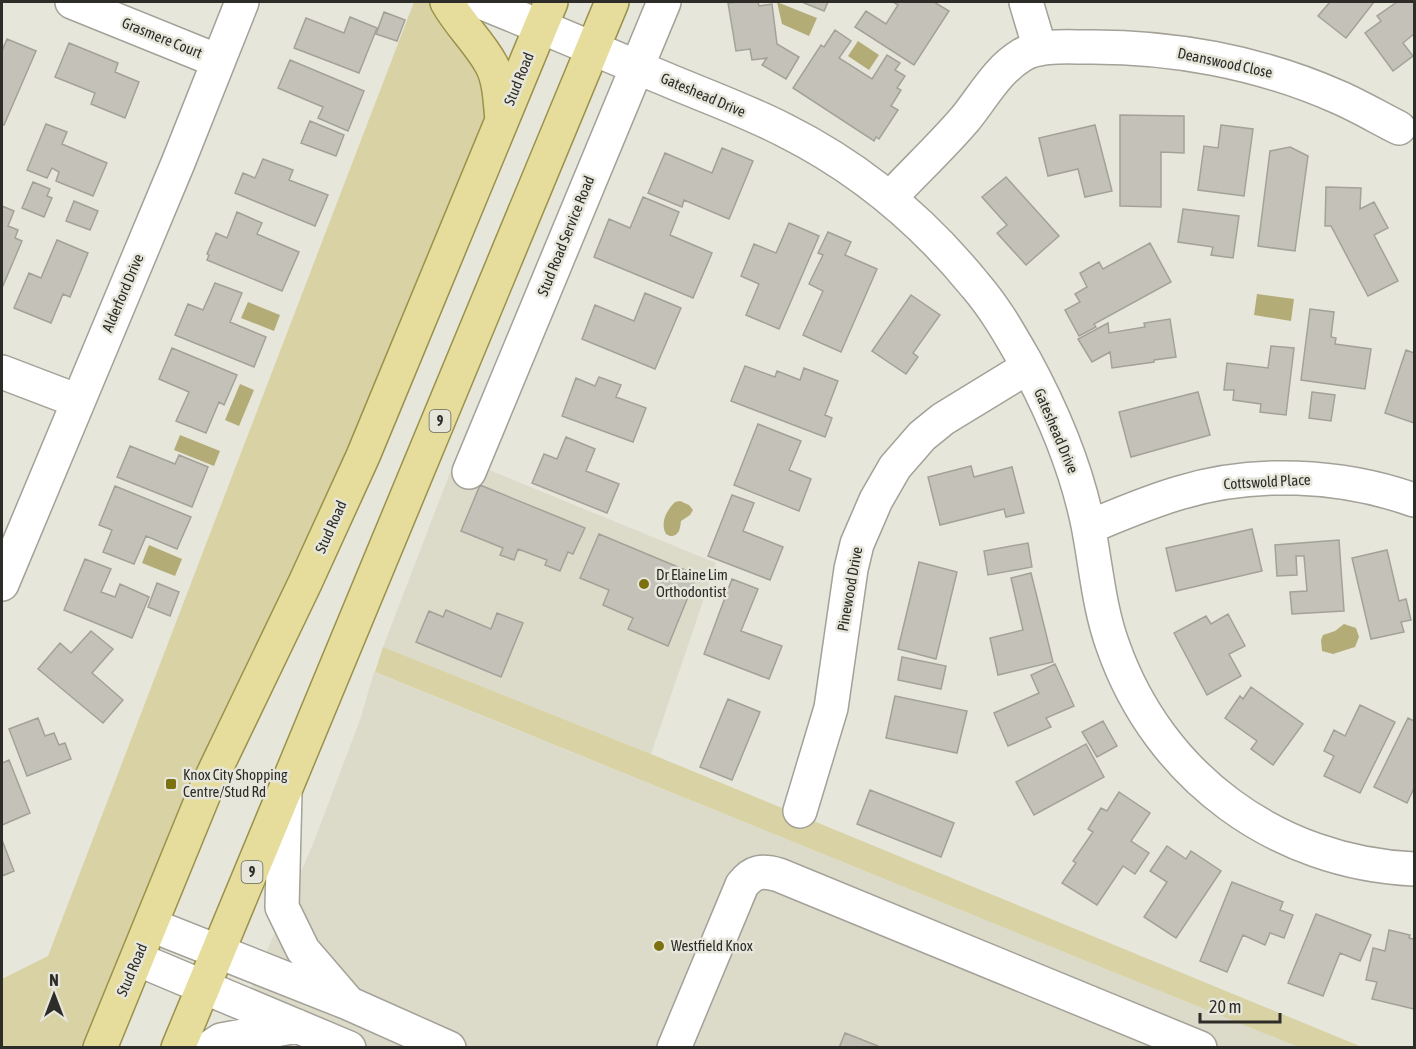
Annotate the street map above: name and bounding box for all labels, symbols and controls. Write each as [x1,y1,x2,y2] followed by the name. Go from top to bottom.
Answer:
[120,14,205,61] street label: Grasmere Court
[1176,44,1274,81] street label: Deanswood Close
[500,50,537,108] street label: Stud Road
[658,69,748,120] street label: Gateshead Drive
[534,173,597,298] street label: Stud Road Service Road
[98,251,147,334] street label: Alderford Drive
[1031,386,1082,476] street label: Gateshead Drive
[430,410,450,432] road number: 9
[1223,471,1311,492] street label: Cottswold Place
[311,498,350,556] street label: Stud Road
[834,545,865,633] street label: Pinewood Drive
[656,566,728,600] place label: Dr Elaine Lim Orthodontist
[637,577,651,591] marker: Dr Elaine Lim Orthodontist
[183,766,288,800] place label: Knox City Shopping Centre/Stud Rd
[164,777,178,791] marker: Knox City Shopping Centre/Stud Rd
[242,861,262,883] road number: 9
[671,937,753,954] place label: Westfield Knox
[652,939,666,953] marker: Westfield Knox
[113,941,150,999] street label: Stud Road
[24,965,84,1025] north arrow
[49,971,59,989] text: N
[1200,986,1280,1024] scale bar
[1209,996,1241,1017] text: 20 m

